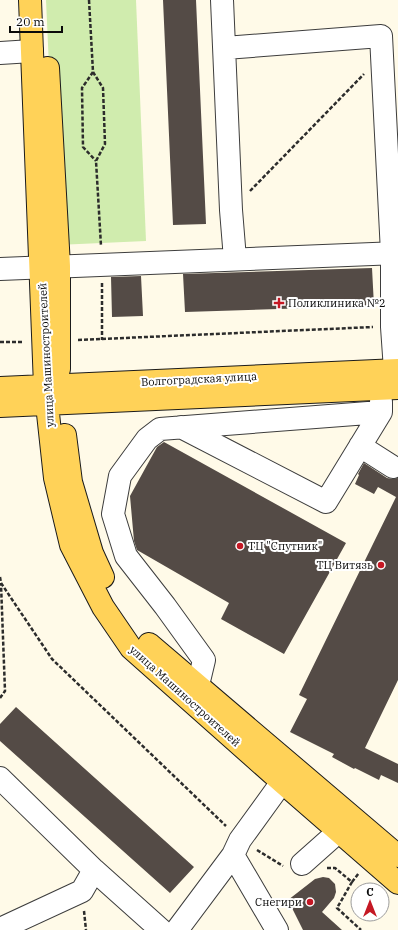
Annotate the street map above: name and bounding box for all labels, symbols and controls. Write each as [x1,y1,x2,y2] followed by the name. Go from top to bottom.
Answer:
[10,8,62,34] scale bar
[16,14,45,29] text: 20 m
[35,283,57,427] street label: улица Машиностроителей
[288,296,386,310] place label: Поликлиника №2
[273,297,285,309] marker: Поликлиника №2
[141,369,257,389] street label: Волгоградская улица
[248,539,322,553] place label: ТЦ "Спутник"
[235,541,245,551] marker: ТЦ "Спутник"
[316,558,373,572] place label: ТЦ Витязь
[376,560,386,570] marker: ТЦ Витязь
[127,642,243,750] street label: улица Машиностроителей
[350,882,390,922] north arrow
[366,885,374,899] text: С
[255,895,302,909] place label: Снегири
[305,897,315,907] marker: Снегири

